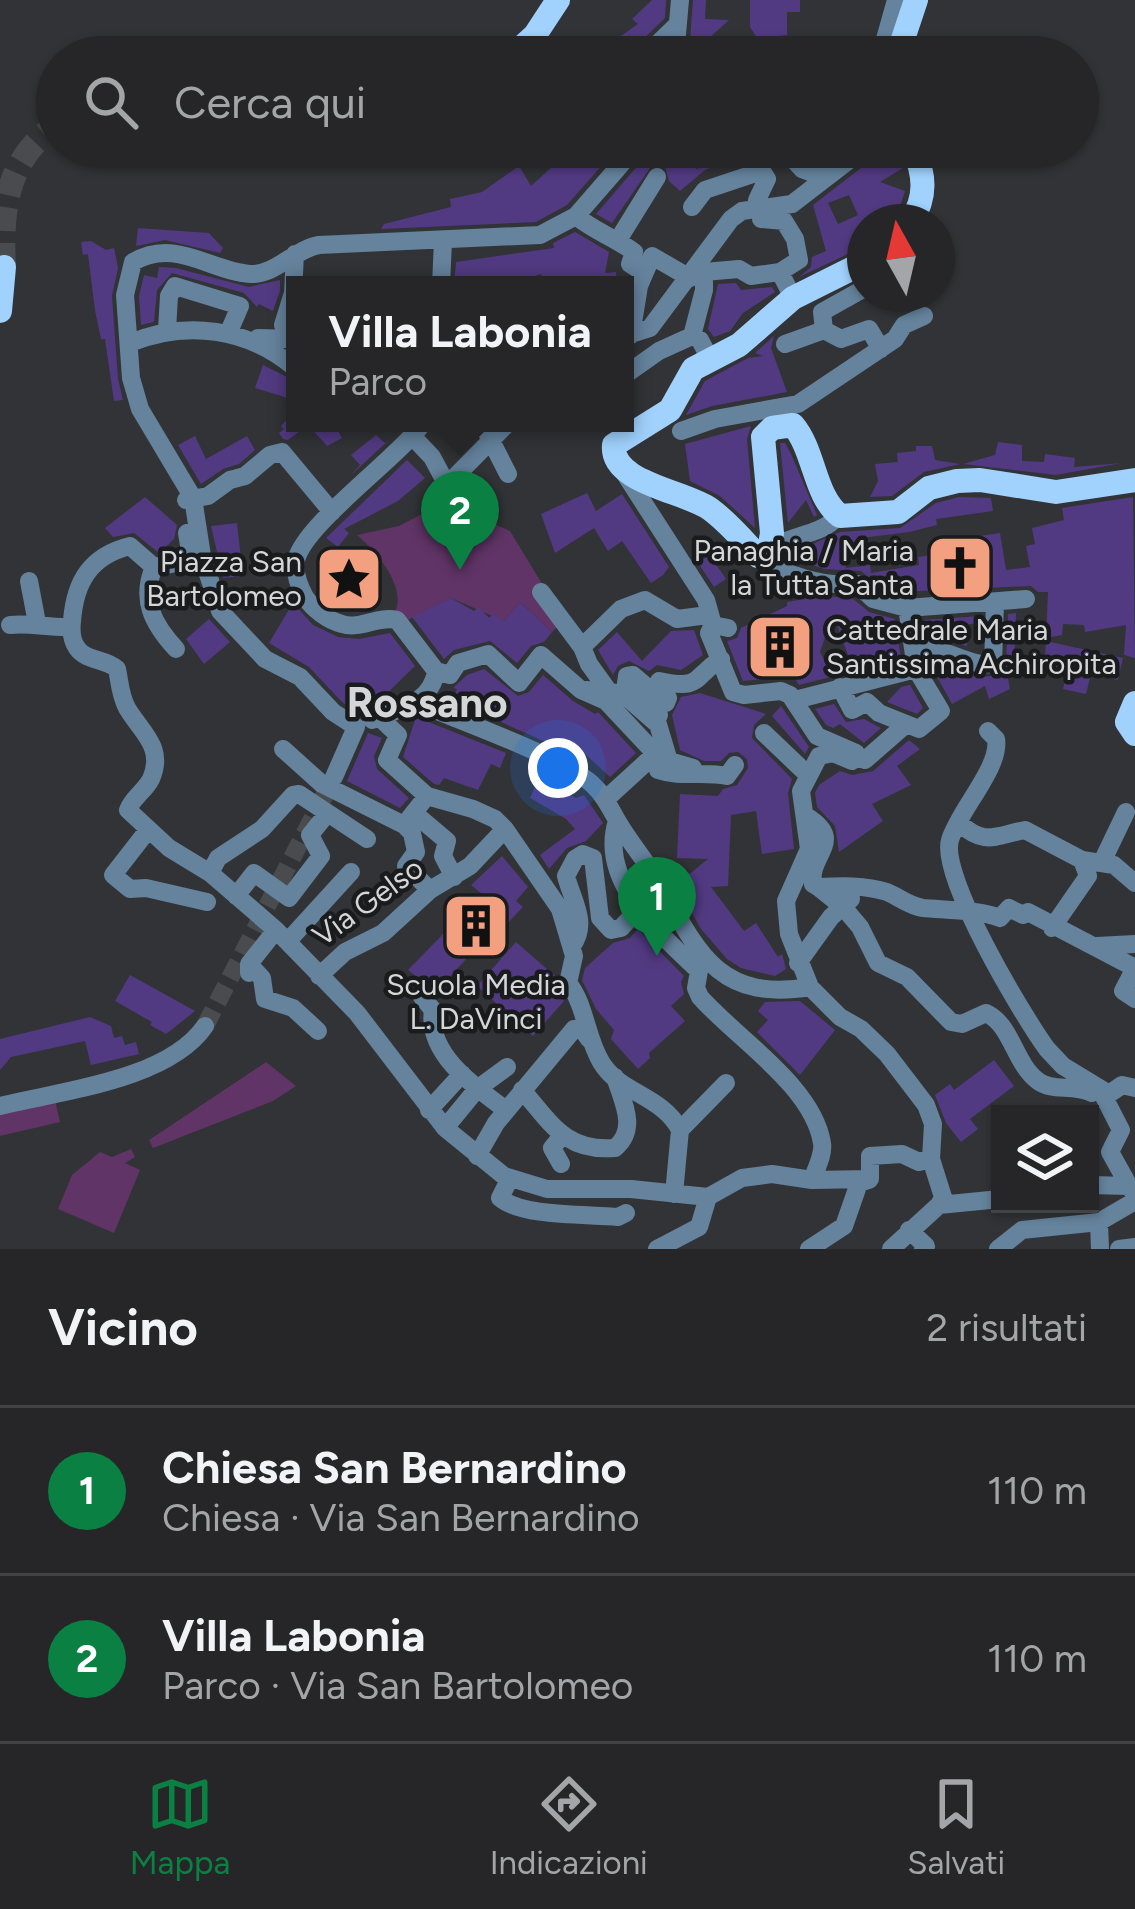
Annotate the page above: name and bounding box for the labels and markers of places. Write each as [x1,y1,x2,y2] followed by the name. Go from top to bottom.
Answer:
[421,471,499,570] pin: 2
[693,532,914,603] place label: Panaghia / Maria la Tutta Santa
[925,533,995,603] church icon: Panaghia / Maria la Tutta Santa
[146,543,302,614] place label: Piazza San Bartolomeo
[314,544,384,614] place icon: Piazza San Bartolomeo
[826,611,1117,682] place label: Cattedrale Maria Santissima Achiropita
[745,612,815,682] building icon: Cattedrale Maria Santissima Achiropita
[618,857,696,956] pin: 1
[441,891,511,961] building icon: Scuola Media L. DaVinci
[386,966,566,1037] place label: Scuola Media L. DaVinci

